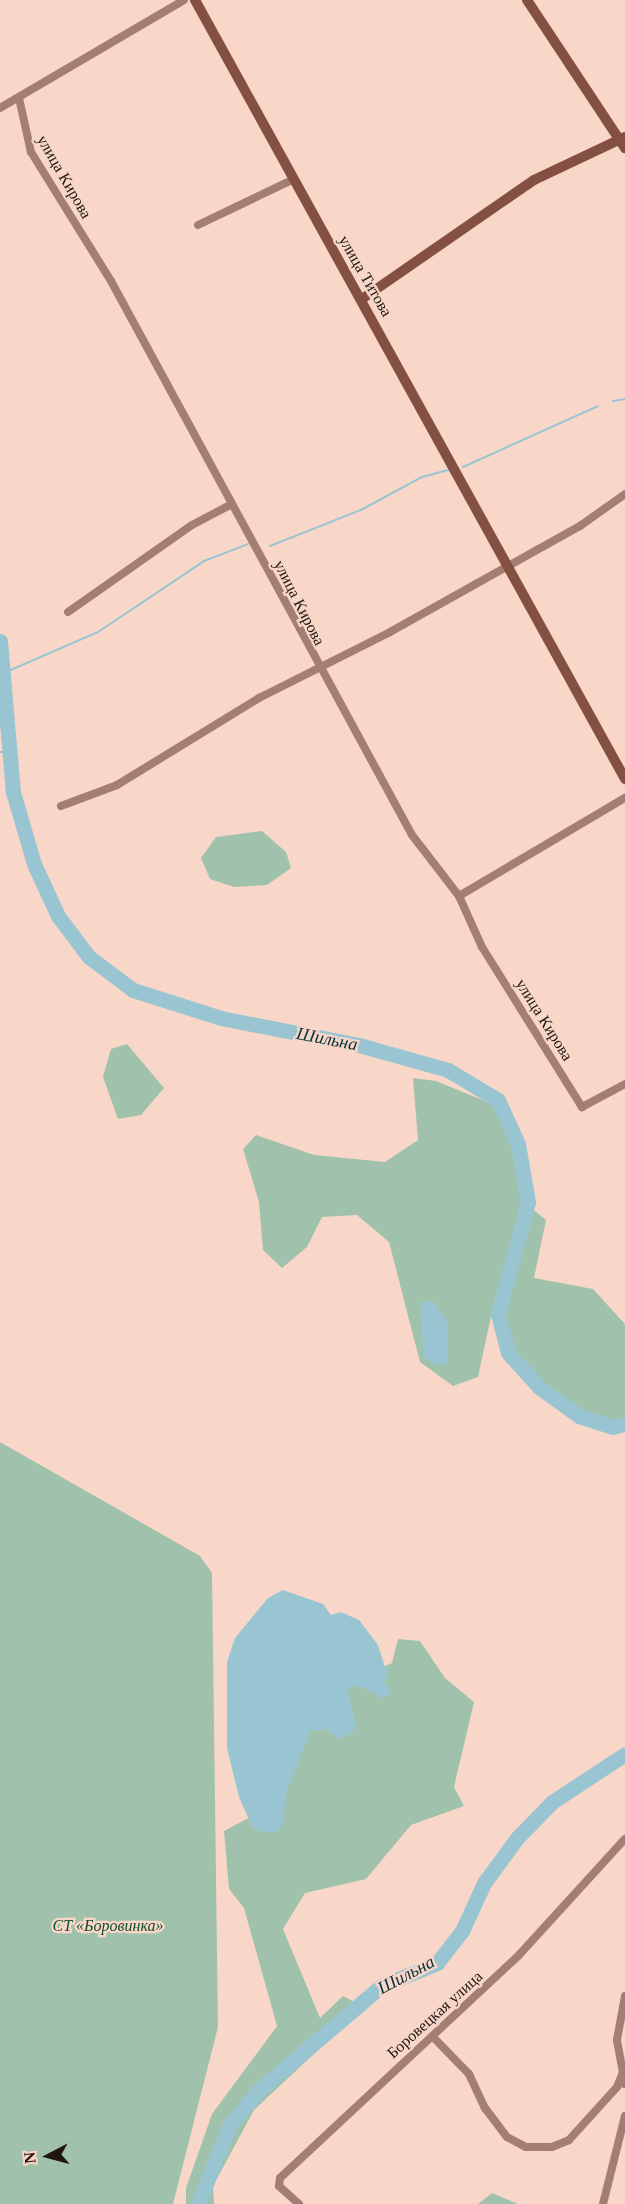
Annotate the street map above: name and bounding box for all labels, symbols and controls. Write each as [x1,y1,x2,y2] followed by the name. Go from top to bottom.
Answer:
[32,132,96,222] street label: улица Кирова
[334,232,396,320] street label: улица Титова
[269,557,329,649] street label: улица Кирова
[511,975,577,1065] street label: улица Кирова
[295,1023,359,1055] water label: Шильна
[53,1916,163,1936] park label: СТ «Боровинка»
[374,1951,438,1999] water label: Шильна
[383,1967,487,2063] street label: Боровецкая улица
[18,2126,78,2186] north arrow
[21,2151,39,2165] text: N

